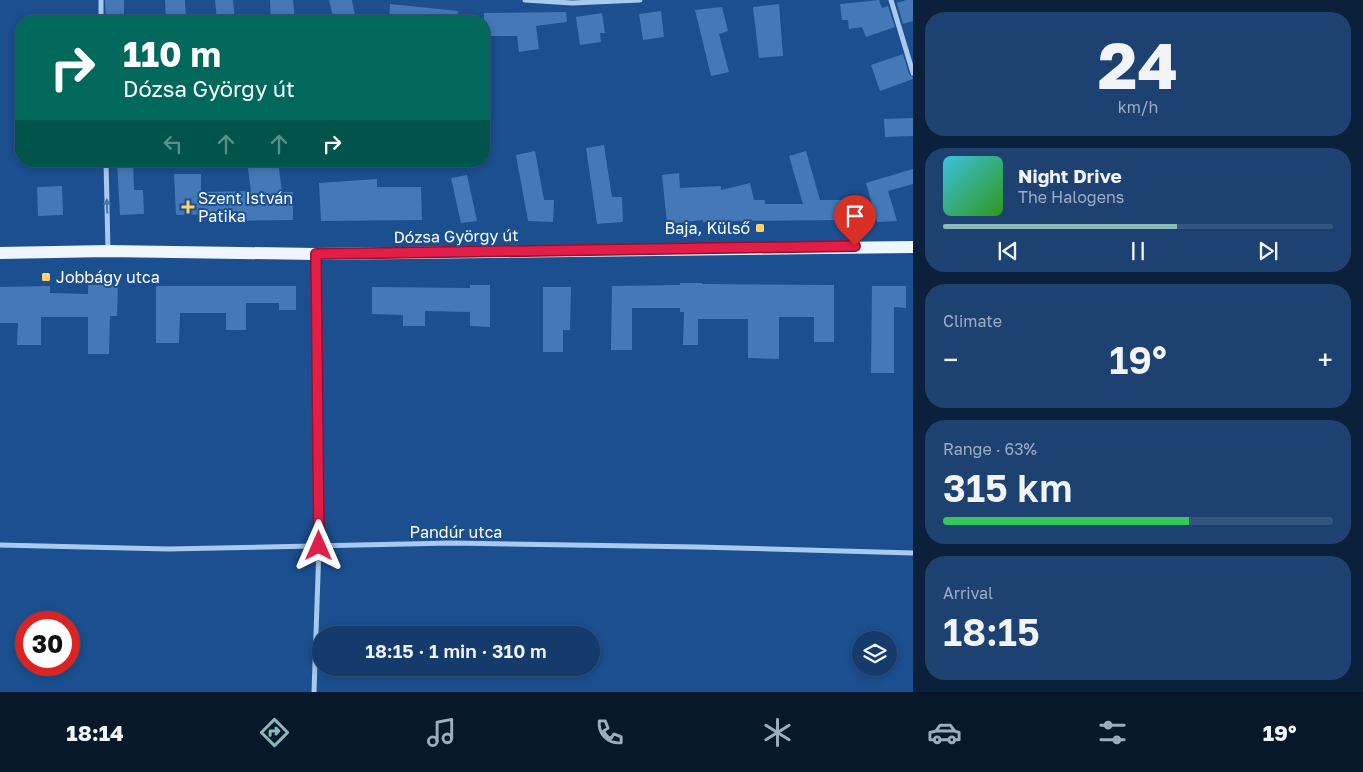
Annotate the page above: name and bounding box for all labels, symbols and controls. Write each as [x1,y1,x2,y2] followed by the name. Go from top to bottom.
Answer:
[1098,25,1178,103] text: 24
[123,33,221,75] text: 110 m
[40,35,105,100] icon: right
[123,75,295,102] text: Dózsa György út
[1118,97,1158,117] text: km/h
[159,130,187,158] icon: left
[212,130,240,158] icon: ahead
[265,130,293,158] icon: ahead
[318,130,346,158] icon: right
[1018,164,1122,187] text: Night Drive
[1018,187,1124,207] text: The Halogens
[198,188,293,226] place label: Szent István Patika
[834,195,876,246] pin
[103,198,111,214] one-way arrow
[182,201,194,213] marker: Szent István Patika
[841,202,869,230] icon: arrive
[665,218,750,238] place label: Baja, Külső
[754,222,766,234] marker: Baja, Külső
[393,225,519,247] street label: Dózsa György út
[994,237,1022,265] icon: previous
[1124,237,1152,265] icon: pause
[1254,237,1282,265] icon: next
[56,267,160,287] place label: Jobbágy utca
[40,271,52,283] marker: Jobbágy utca
[943,311,1002,331] text: Climate
[1109,337,1167,382] text: 19°
[943,343,958,376] text: −
[1318,343,1333,376] text: +
[943,439,1037,459] text: Range · 63%
[943,465,1072,510] text: 315 km
[292,519,344,571] position arrow
[410,522,502,542] street label: Pandúr utca
[943,583,993,603] text: Arrival
[943,609,1040,654] text: 18:15
[15,611,80,676] speed limit sign: 30
[852,631,897,676] map controls
[852,631,897,676] button: layers
[365,639,547,662] text: 18:15 · 1 min · 310 m
[257,715,292,750] icon: directions
[424,715,459,750] icon: music
[592,715,627,750] icon: phone
[760,715,795,750] icon: climate
[927,715,962,750] icon: car
[1095,715,1130,750] icon: filters
[66,719,124,746] text: 18:14
[1263,719,1297,746] text: 19°

